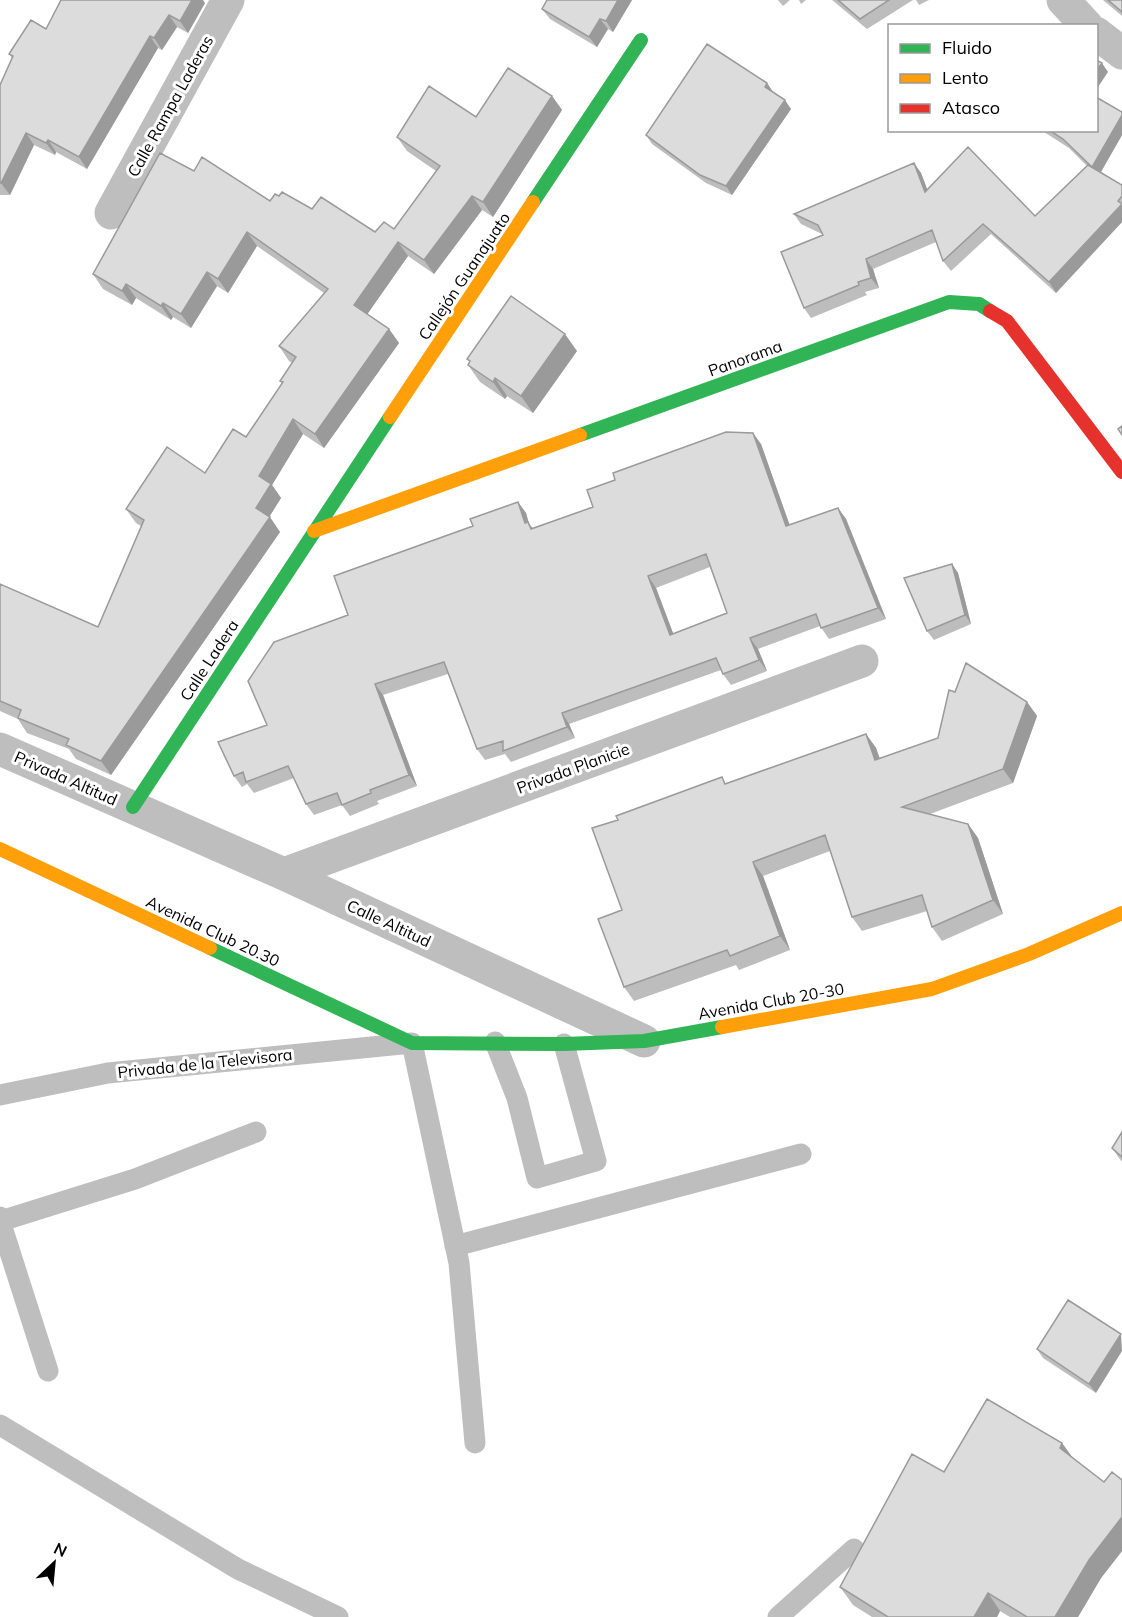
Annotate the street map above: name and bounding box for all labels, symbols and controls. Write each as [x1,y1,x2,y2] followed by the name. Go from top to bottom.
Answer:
[888,24,1098,132] legend
[123,32,217,180] street label: Calle Rampa Laderas
[942,36,992,59] text: Fluido
[942,66,989,89] text: Lento
[942,96,1000,119] text: Atasco
[414,208,514,344] street label: Callejón Guanajuato
[705,335,785,381] street label: Panorama
[175,616,243,704] street label: Calle Ladera
[514,738,632,798] street label: Privada Planicie
[11,746,121,810] street label: Privada Altitud
[143,891,283,971] street label: Avenida Club 20.30
[344,895,434,951] street label: Calle Altitud
[696,978,846,1024] street label: Avenida Club 20-30
[117,1044,293,1082] street label: Privada de la Televisora
[24,1533,84,1593] north arrow
[51,1538,70,1561] text: N

